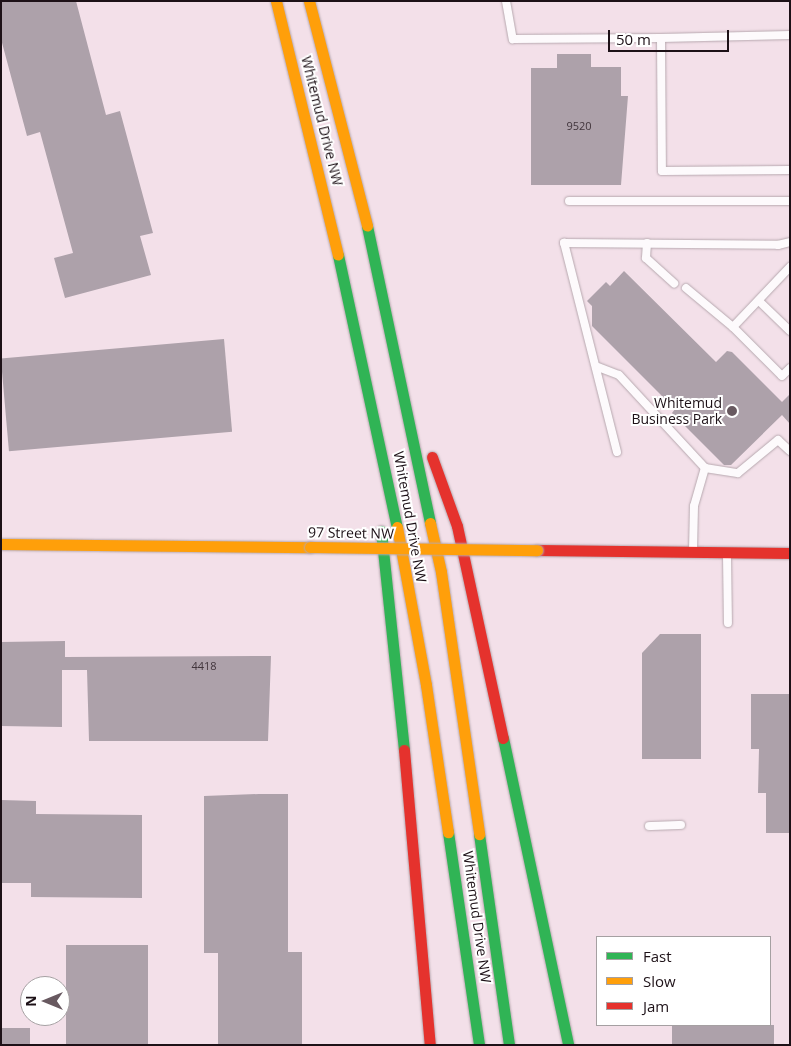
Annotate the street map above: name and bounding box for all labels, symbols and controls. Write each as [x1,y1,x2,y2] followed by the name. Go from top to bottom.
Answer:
[611,20,732,52] scale bar
[616,29,651,49] text: 50 m
[298,54,346,188] street label: Whitemud Drive NW
[566,119,592,133] house number: 9520
[631,395,722,428] place label: Whitemud Business Park
[726,405,738,417] marker: Whitemud Business Park
[390,450,430,584] street label: Whitemud Drive NW
[308,524,394,542] street label: 97 Street NW
[191,659,217,673] house number: 4418
[459,850,495,984] street label: Whitemud Drive NW
[596,936,771,1026] legend
[643,946,672,966] text: Fast
[643,971,676,991] text: Slow
[20,976,70,1026] north arrow
[21,995,40,1007] text: N
[643,996,669,1016] text: Jam

